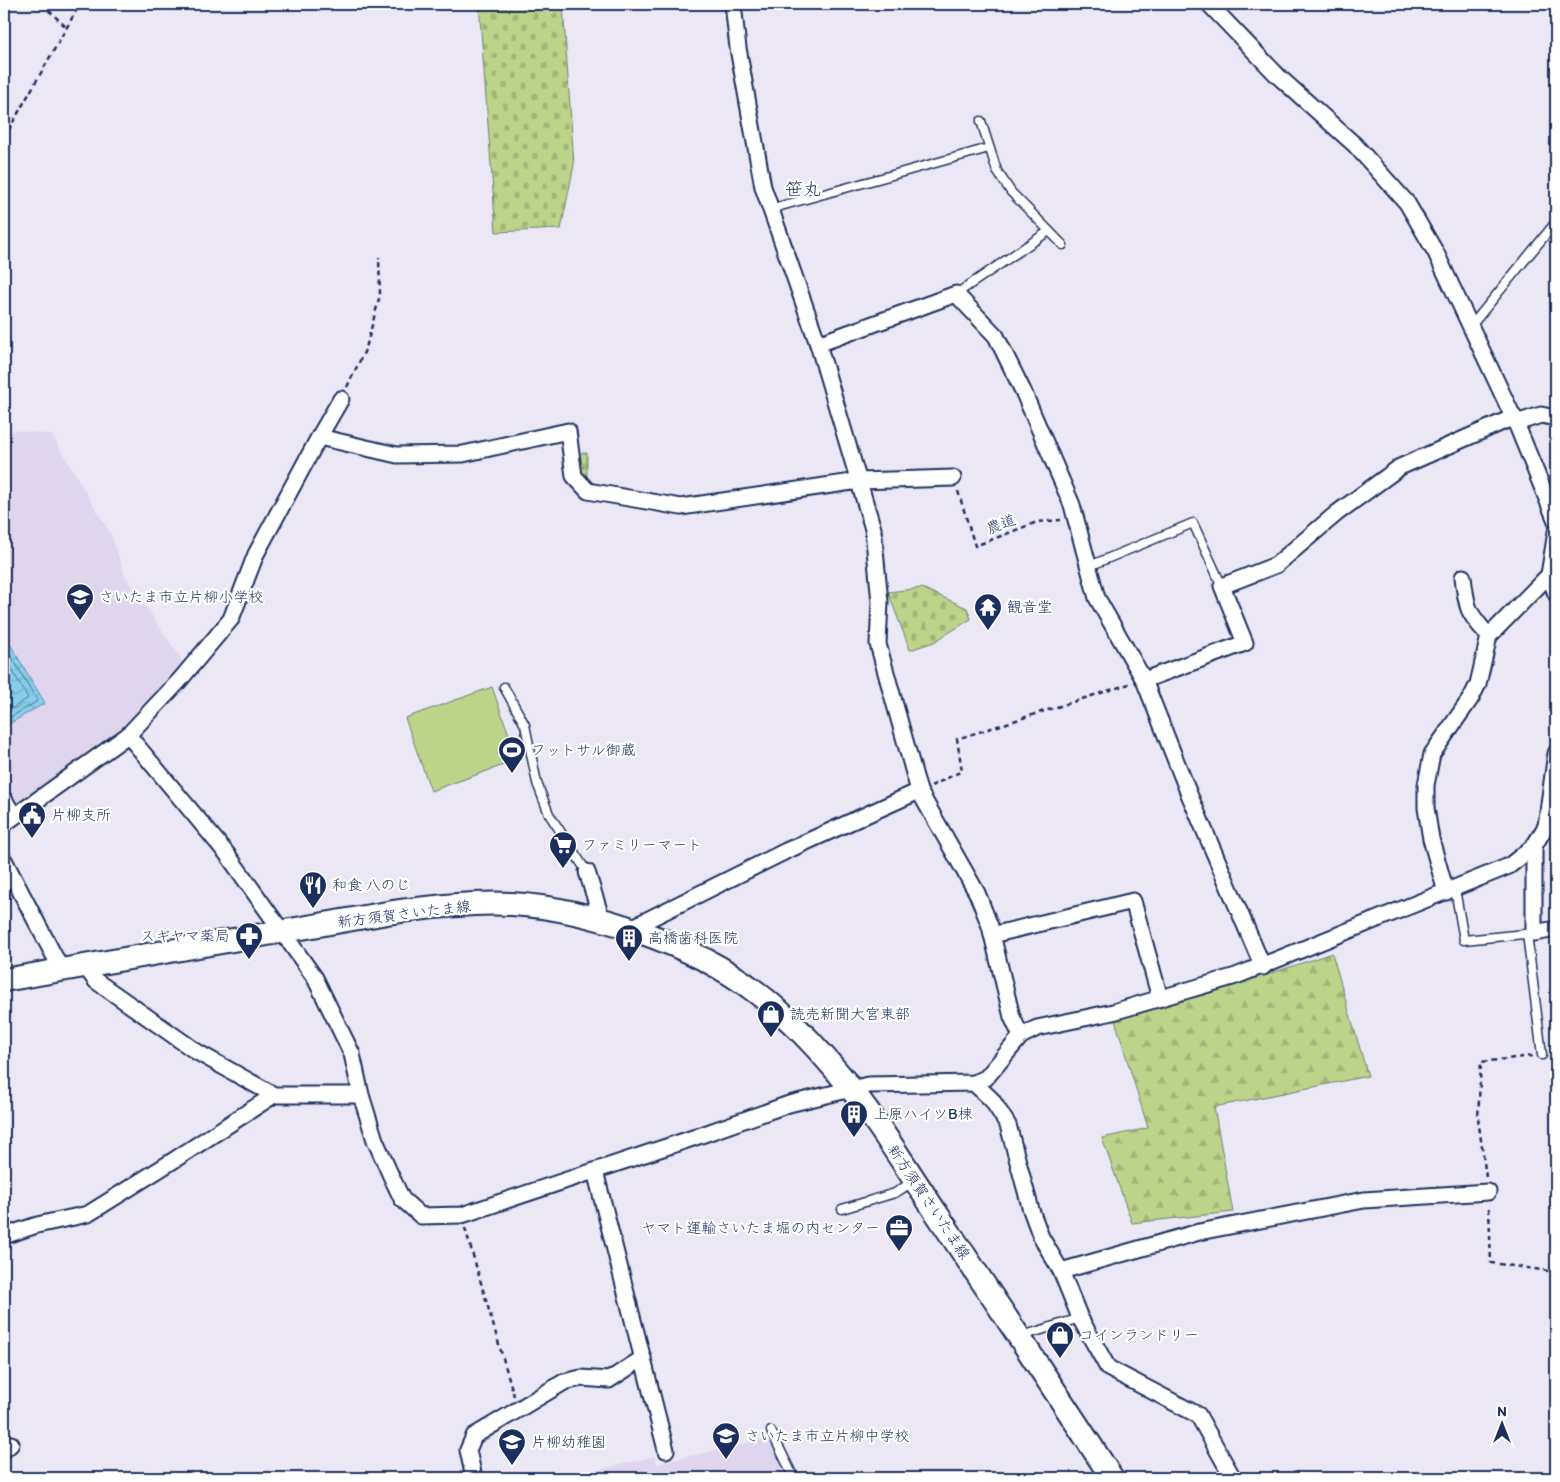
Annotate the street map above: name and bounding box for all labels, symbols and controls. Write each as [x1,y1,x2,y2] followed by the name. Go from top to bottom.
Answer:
[785,178,821,200] district label: 笹丸
[984,510,1018,538] street label: 農道
[65,582,95,621] school or university icon: さいたま市立片柳小学校
[99,588,263,606] place label: さいたま市立片柳小学校
[973,592,1003,631] temple icon: 観音堂
[1007,598,1052,616] place label: 観音堂
[497,735,527,774] sports icon: フットサル御蔵
[531,741,635,759] place label: フットサル御蔵
[17,800,47,839] public building icon: 片柳支所
[51,806,111,824] place label: 片柳支所
[548,830,578,869] supermarket icon: ファミリーマート
[582,836,702,854] place label: ファミリーマート
[298,870,328,909] restaurant icon: 和食 八のじ
[332,876,410,894] place label: 和食 八のじ
[336,897,472,931] street label: 新方須賀さいたま線
[234,921,264,960] pharmacy icon: スギヤマ薬局
[614,923,644,962] building icon: 高橋歯科医院
[140,927,230,945] place label: スギヤマ薬局
[648,929,738,947] place label: 高橋歯科医院
[756,999,786,1038] shop icon: 読売新聞大宮東部
[790,1005,910,1023] place label: 読売新聞大宮東部
[839,1099,869,1138] building icon: 上原ハイツB棟
[873,1105,973,1123] place label: 上原ハイツB棟
[884,1141,974,1263] street label: 新方須賀さいたま線
[884,1213,914,1252] office icon: ヤマト運輸さいたま堀の内センター
[641,1219,880,1237] place label: ヤマト運輸さいたま堀の内センター
[1045,1320,1075,1359] shop icon: コインランドリー
[1079,1326,1199,1344] place label: コインランドリー
[1478,1400,1528,1450] north arrow
[1497,1403,1507,1420] text: N
[711,1421,741,1460] school or university icon: さいたま市立片柳中学校
[497,1427,527,1466] school or university icon: 片柳幼稚園
[745,1427,909,1445] place label: さいたま市立片柳中学校
[531,1433,606,1451] place label: 片柳幼稚園

